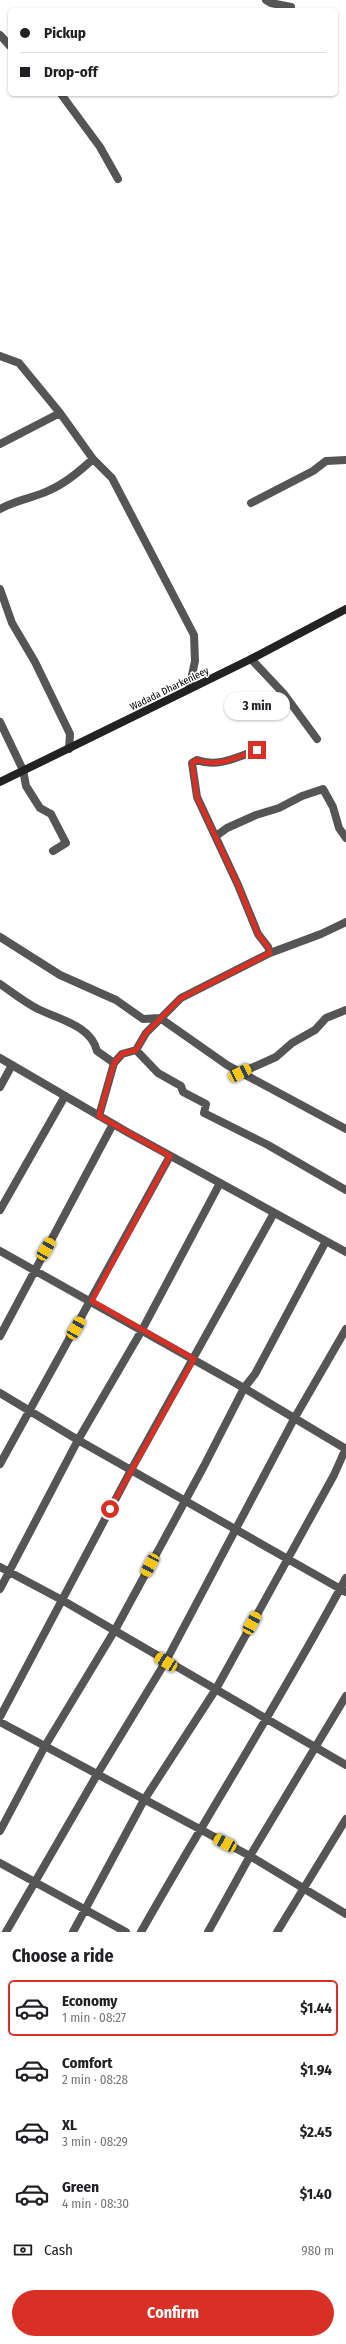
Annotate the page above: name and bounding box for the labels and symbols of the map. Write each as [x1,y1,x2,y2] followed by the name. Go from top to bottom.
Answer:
[128,664,211,713] street label: Wadada Dharkenleey
[224,692,290,720] callout: 3 min
[248,741,266,759] route end
[227,1062,253,1084] car
[35,1236,57,1262] car
[65,1315,87,1341] car
[101,1500,119,1518] route start
[139,1552,161,1578] car
[241,1610,263,1636] car
[153,1651,179,1673] car
[212,1832,238,1854] car

